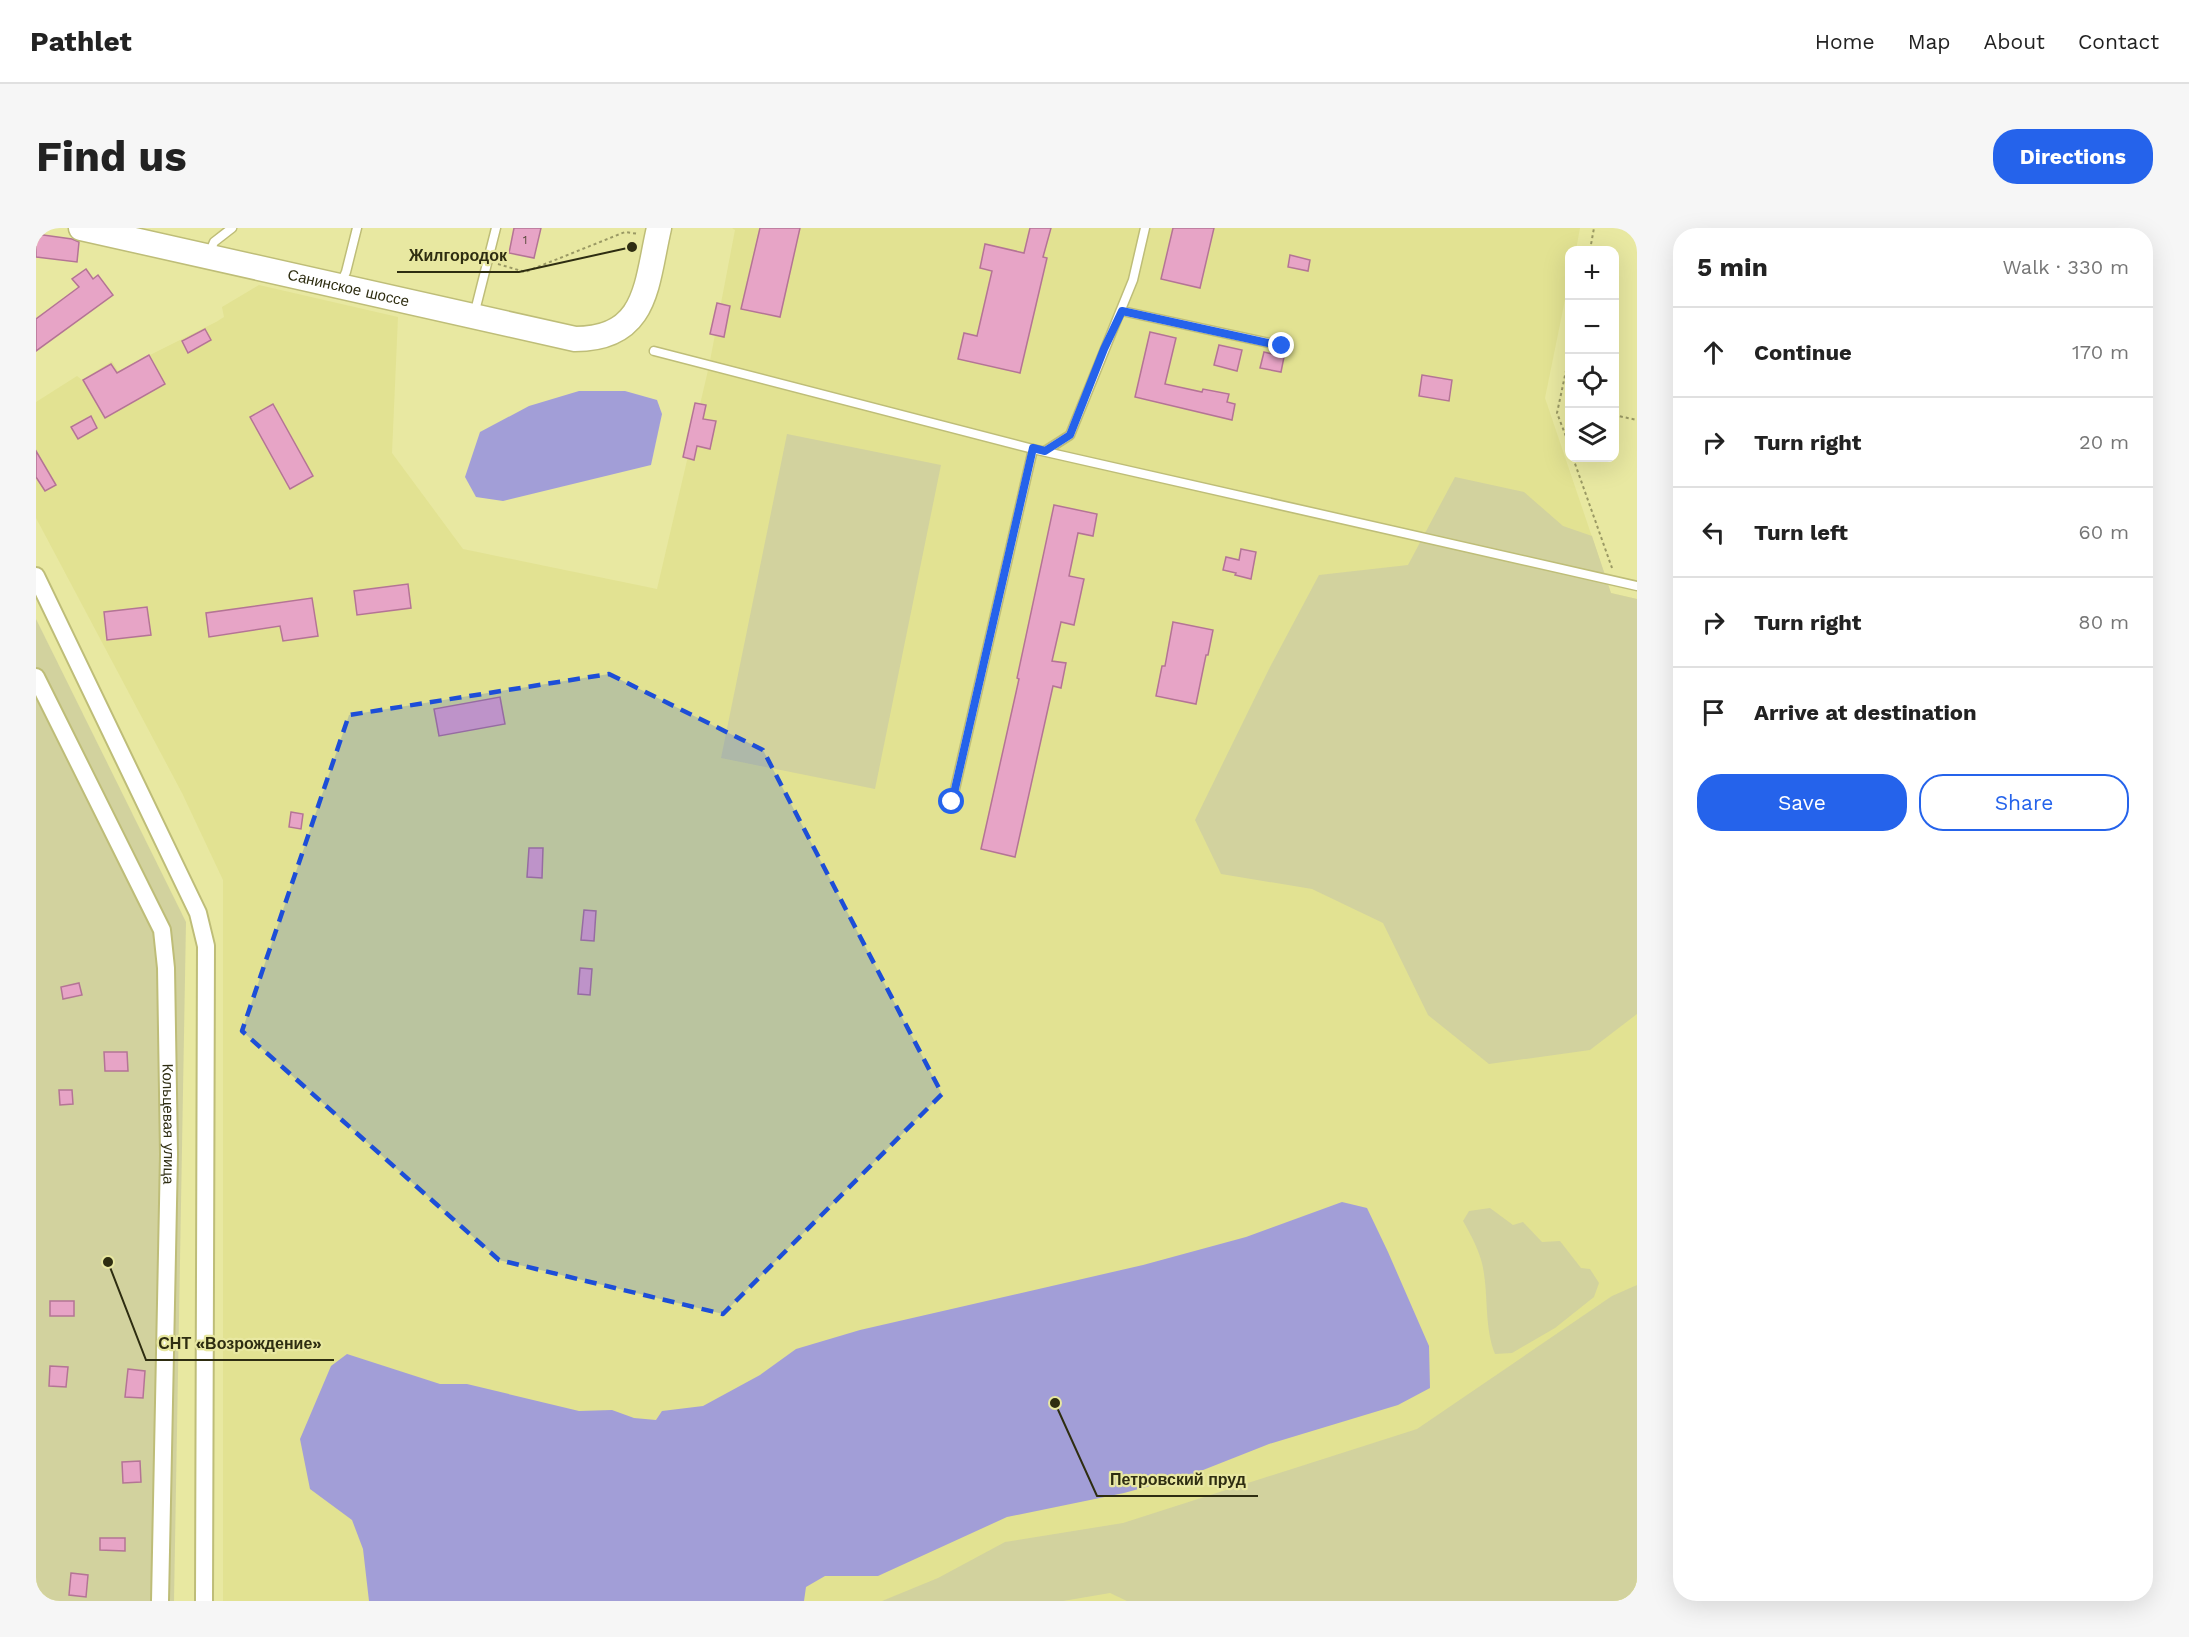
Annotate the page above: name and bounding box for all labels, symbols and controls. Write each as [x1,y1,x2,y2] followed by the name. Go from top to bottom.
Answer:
[30,25,132,58] text: Pathlet
[1815,29,1875,54] text: Home
[1908,29,1951,54] text: Map
[1984,29,2045,54] text: About
[2078,29,2159,54] text: Contact
[1993,129,2153,184] button: Directions
[36,132,187,181] text: Find us
[523,233,527,247] house number: 1
[397,238,519,272] callout: Жилгородок
[408,246,508,265] text: Жилгородок
[1565,246,1619,462] map controls
[1565,246,1619,300] button: +
[1697,252,1768,282] text: 5 min
[2002,255,2129,279] text: Walk · 330 m
[286,266,411,310] street label: Санинское шоссе
[1565,300,1619,354] button: −
[1268,332,1294,358] route end
[1697,336,1730,369] icon: ahead
[1754,340,1852,365] text: Continue
[2072,340,2129,364] text: 170 m
[1565,354,1619,408] button: locate
[1565,408,1619,462] button: layers
[1697,426,1730,459] icon: right
[1754,430,1861,455] text: Turn right
[2079,430,2129,454] text: 20 m
[1697,516,1730,549] icon: left
[1754,520,1848,545] text: Turn left
[2079,520,2129,544] text: 60 m
[1697,606,1730,639] icon: right
[1754,610,1861,635] text: Turn right
[2078,610,2129,634] text: 80 m
[1697,696,1730,729] icon: arrive
[1754,700,1977,725] text: Arrive at destination
[1697,774,1907,831] button: Save
[1919,774,2129,831] button: Share
[938,788,964,814] route start
[159,1064,178,1185] street label: Кольцевая улица
[146,1326,334,1360] callout: СНТ «Возрождение»
[158,1334,322,1353] text: СНТ «Возрождение»
[1097,1462,1258,1496] callout: Петровский пруд
[1110,1470,1246,1489] text: Петровский пруд

